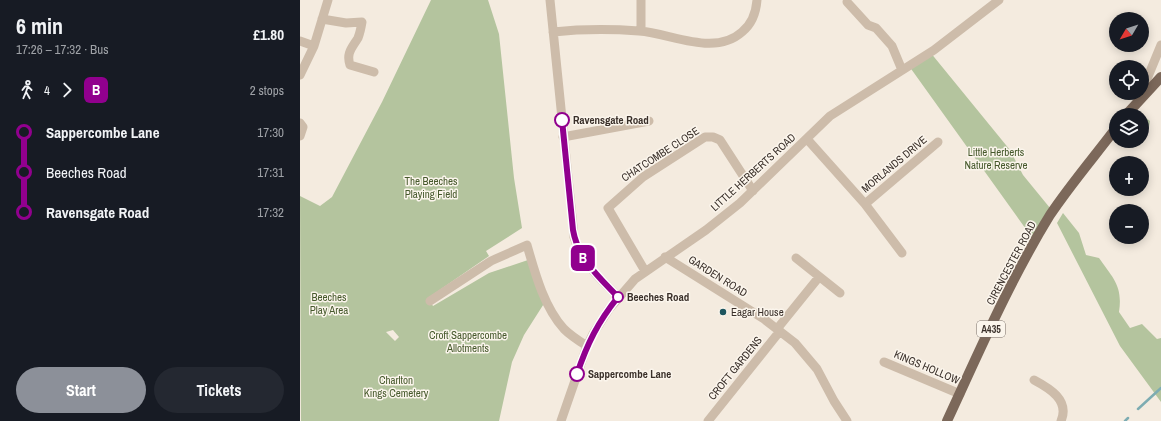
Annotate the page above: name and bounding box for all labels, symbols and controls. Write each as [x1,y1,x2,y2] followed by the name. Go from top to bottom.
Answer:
[16,11,63,41] text: 6 min
[1109,12,1149,52] north arrow
[1109,12,1149,244] map controls
[253,24,284,45] text: £1.80
[16,41,108,58] text: 17:26 – 17:32 · Bus
[1109,60,1149,100] button: locate
[16,79,38,101] icon: walk
[56,79,78,101] icon: forward
[92,81,100,99] text: B
[44,82,50,99] text: 4
[250,82,284,99] text: 2 stops
[1109,108,1149,148] button: layers
[554,112,570,128] marker: Ravensgate Road
[573,113,649,127] place label: Ravensgate Road
[46,122,159,143] text: Sappercombe Lane
[257,124,284,141] text: 17:30
[618,124,702,184] street label: CHATCOMBE CLOSE
[708,130,798,214] street label: LITTLE HERBERTS ROAD
[858,133,930,195] street label: MORLANDS DRIVE
[964,145,1028,172] park label: Little Herberts Nature Reserve
[1109,156,1149,196] button: +
[46,162,127,183] text: Beeches Road
[257,164,284,181] text: 17:31
[404,174,458,201] park label: The Beeches Playing Field
[46,202,149,223] text: Ravensgate Road
[257,204,284,221] text: 17:32
[1109,204,1149,244] button: −
[983,219,1039,307] street label: CIRENCESTER ROAD
[570,245,596,271] line badge: B
[579,249,587,267] text: B
[686,252,750,300] street label: GARDEN ROAD
[310,290,348,317] park label: Beeches Play Area
[627,290,689,304] place label: Beeches Road
[612,291,624,303] marker: Beeches Road
[731,305,784,319] place label: Eagar House
[718,307,728,317] marker: Eagar House
[977,321,1005,337] road number: A435
[429,328,507,355] park label: Croft Sappercombe Allotments
[705,333,765,403] street label: CROFT GARDENS
[892,347,962,387] street label: KINGS HOLLOW
[569,366,585,382] marker: Sappercombe Lane
[16,367,146,413] button: Start
[154,367,284,413] button: Tickets
[588,367,671,381] place label: Sappercombe Lane
[364,373,429,400] park label: Charlton Kings Cemetery

